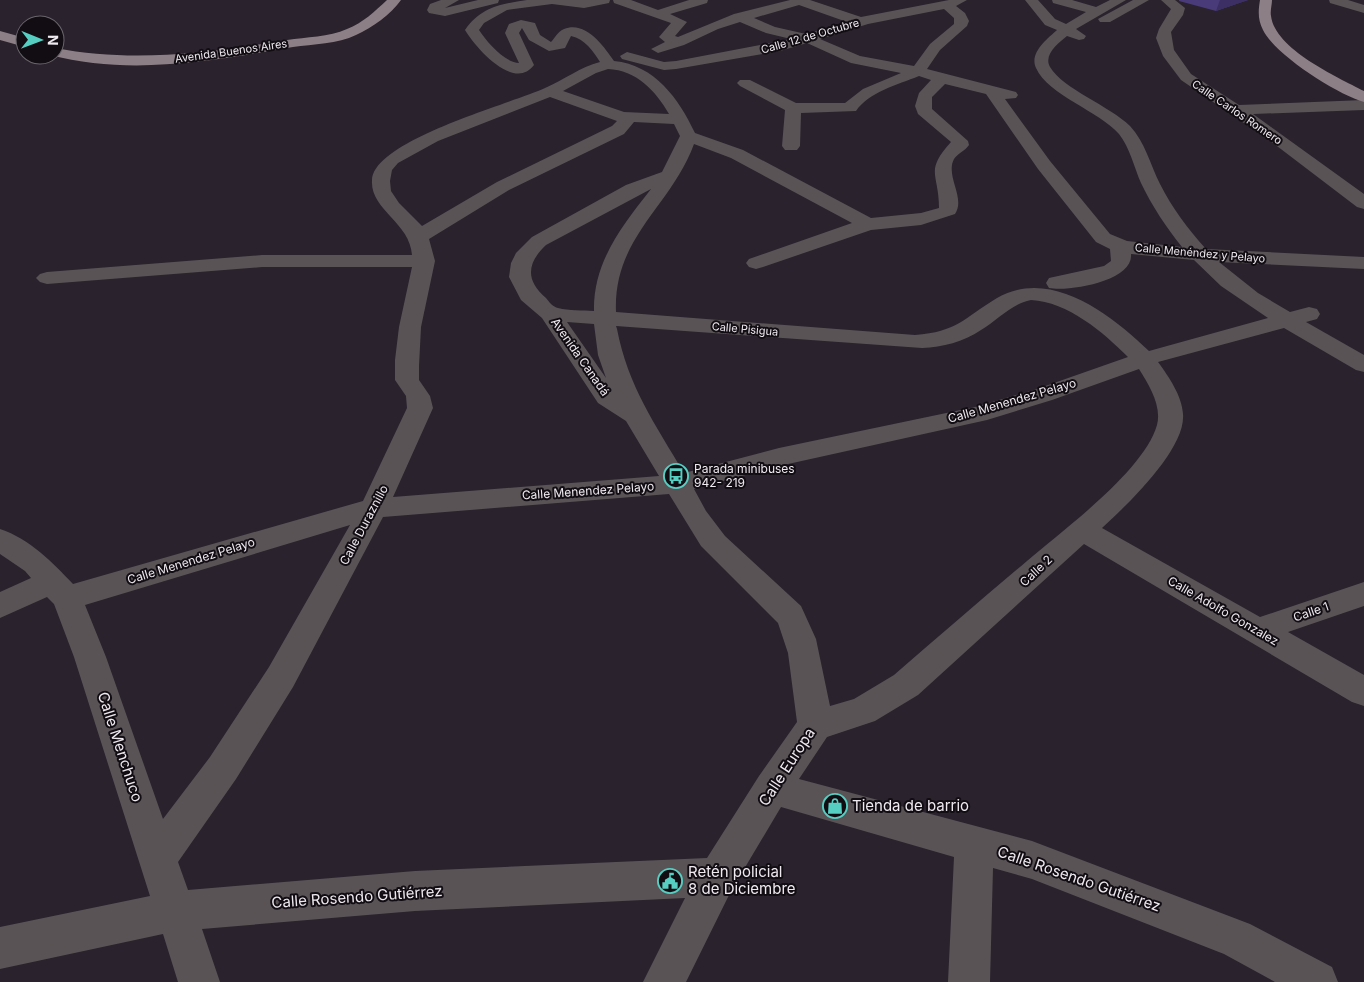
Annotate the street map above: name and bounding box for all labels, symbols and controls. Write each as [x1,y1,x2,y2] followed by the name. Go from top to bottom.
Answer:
[15,15,65,65] north arrow
[759,15,861,57] street label: Calle 12 de Octubre
[45,35,62,46] text: N
[174,36,288,66] street label: Avenida Buenos Aires
[1189,77,1285,148] street label: Calle Carlos Romero
[1134,240,1266,266] street label: Calle Menéndez y Pelayo
[548,315,613,399] street label: Avenida Canadá
[711,319,779,339] street label: Calle Pisigua
[946,375,1078,426] street label: Calle Menendez Pelayo
[694,461,795,490] place label: Parada minibuses 942- 219
[663,463,689,489] bus stop icon: Parada minibuses 942- 219
[521,478,655,503] street label: Calle Menendez Pelayo
[336,482,391,567] street label: Calle Duraznillo
[125,534,256,587] street label: Calle Menendez Pelayo
[1016,552,1055,589] street label: Calle 2
[1165,573,1281,648] street label: Calle Adolfo Gonzalez
[1291,598,1331,625] street label: Calle 1
[94,689,147,804] street label: Calle Menchuco
[754,724,819,809] street label: Calle Europa
[822,793,848,819] shop icon: Tienda de barrio
[852,796,969,815] place label: Tienda de barrio
[995,842,1163,915] street label: Calle Rosendo Gutiérrez
[688,862,796,898] place label: Retén policial 8 de Diciembre
[657,868,683,894] public building icon: Retén policial 8 de Diciembre
[271,881,443,912] street label: Calle Rosendo Gutiérrez

